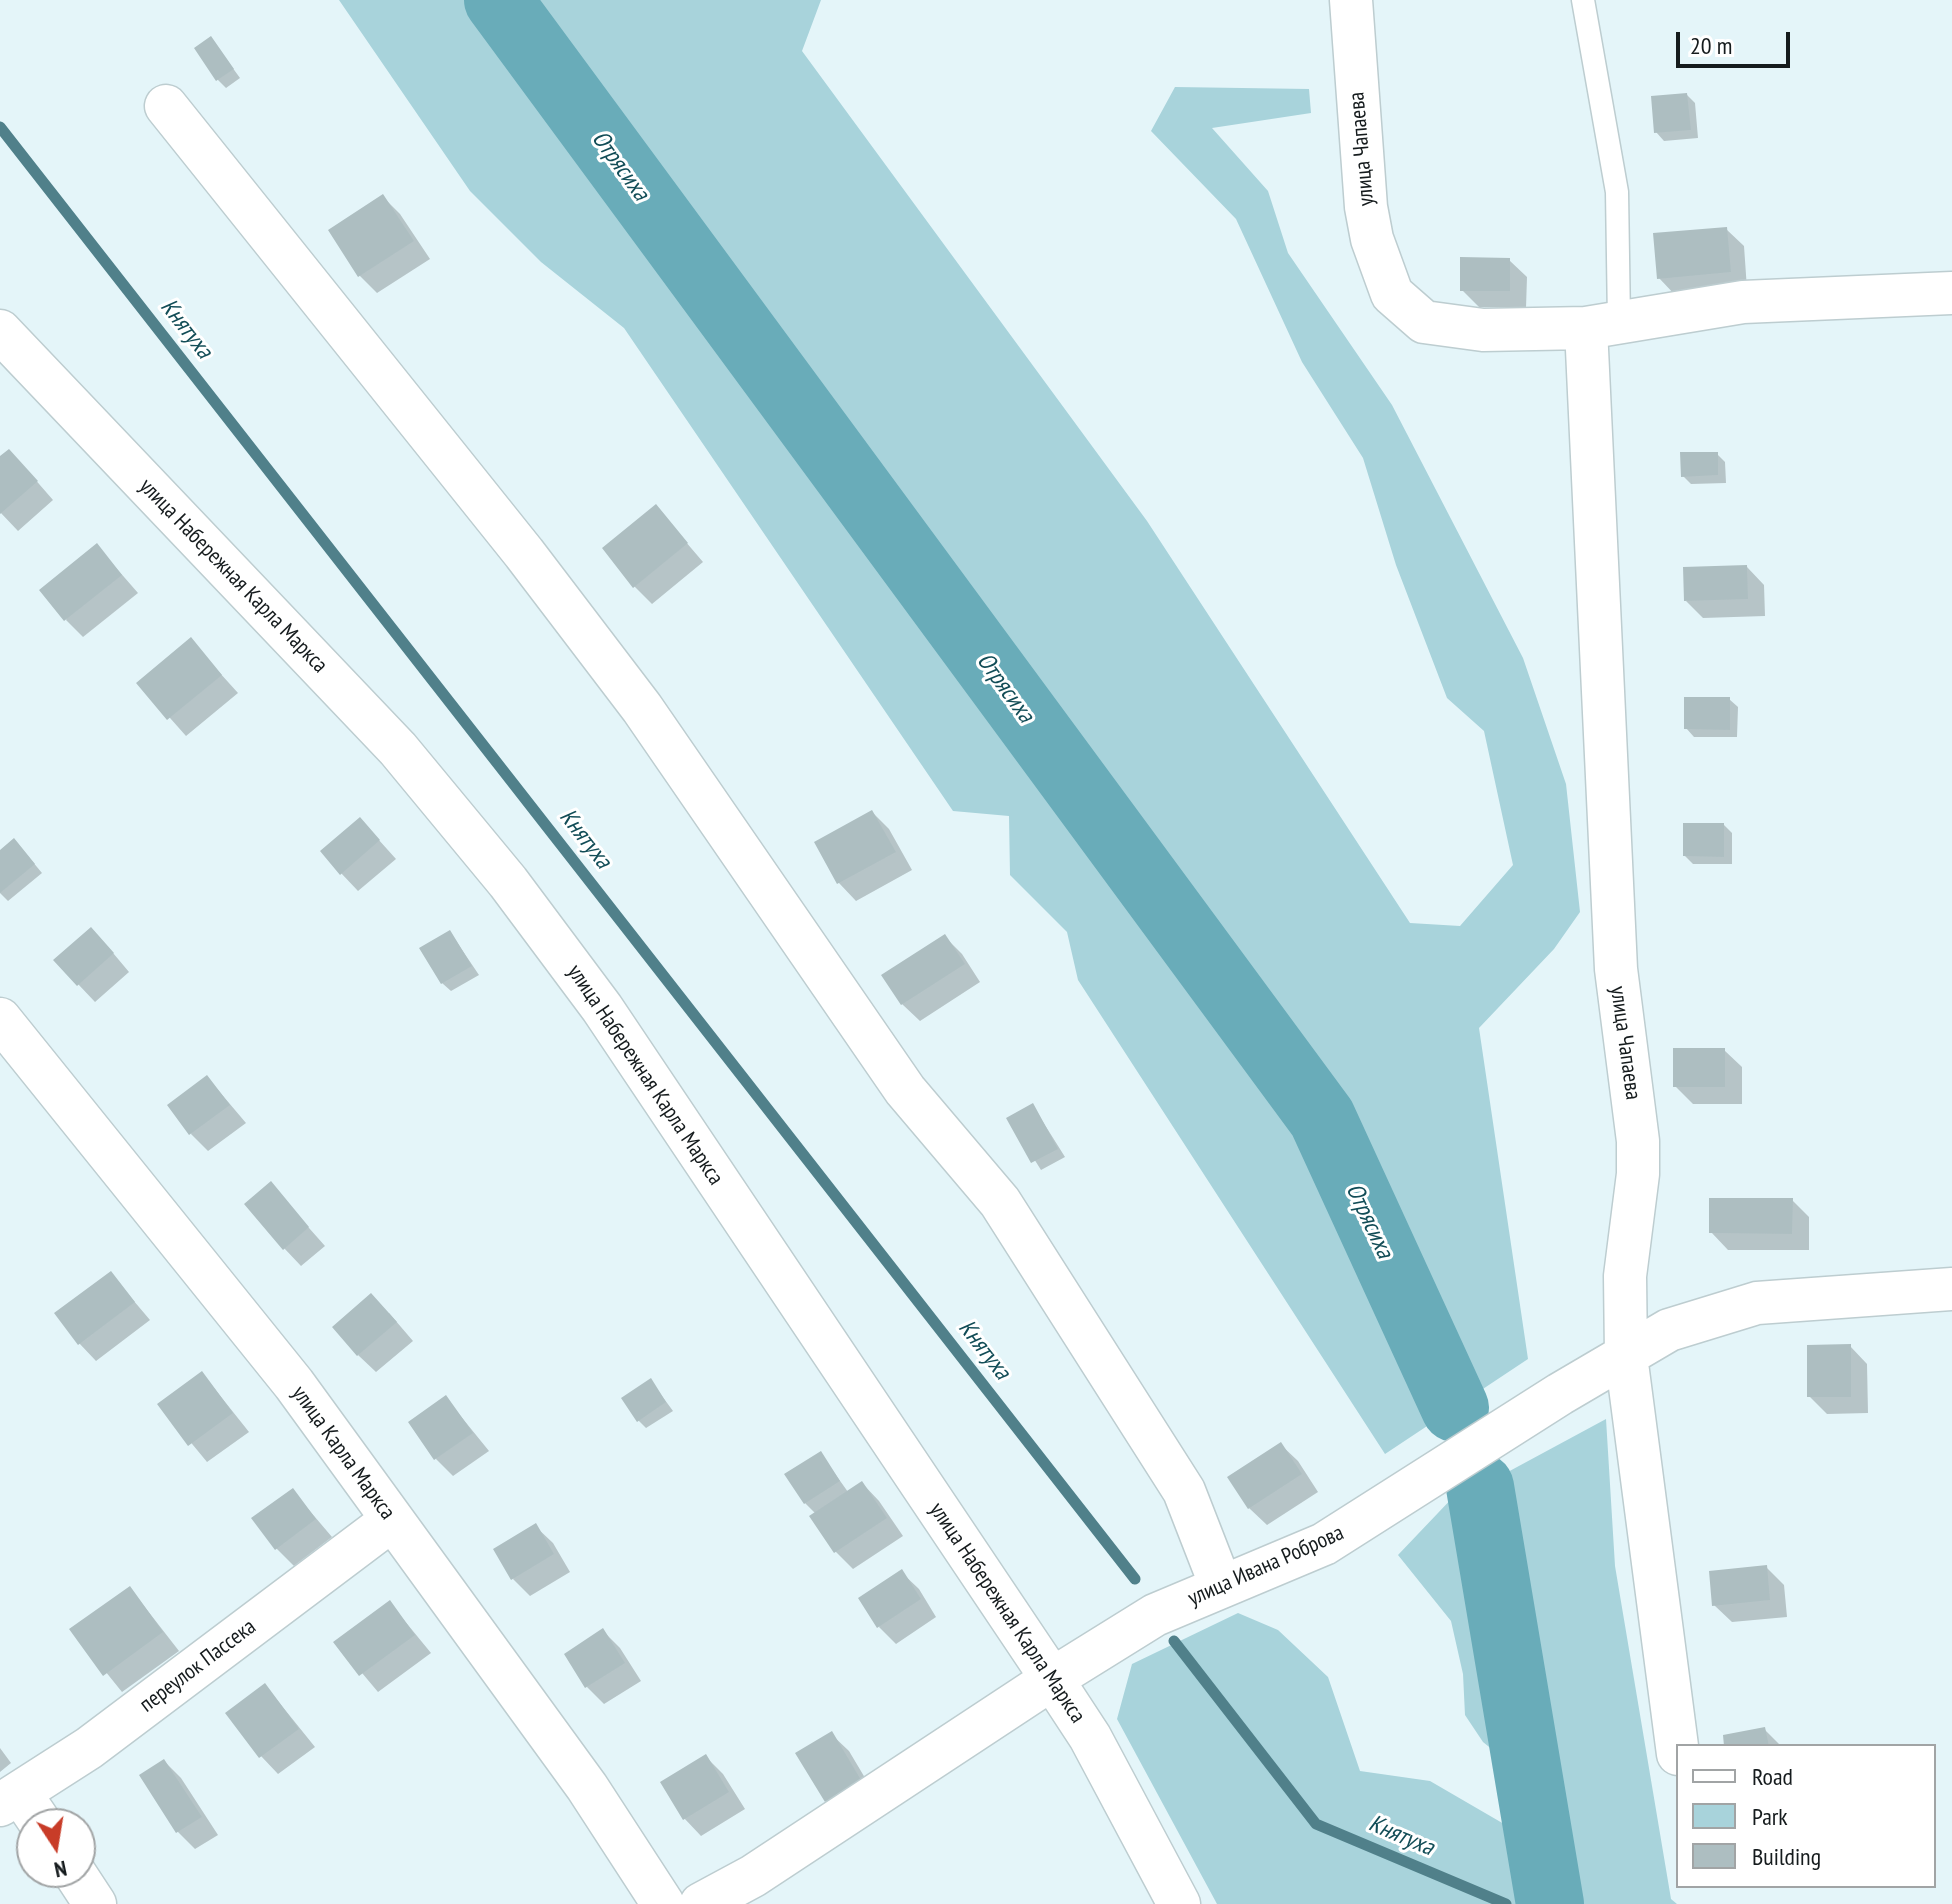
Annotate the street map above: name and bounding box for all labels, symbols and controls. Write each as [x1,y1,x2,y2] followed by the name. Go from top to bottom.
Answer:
[1680,16,1794,66] scale bar
[1690,30,1732,61] text: 20 m
[1344,91,1380,207] street label: улица Чапаева
[585,126,655,206] water label: Отрясиха
[154,293,218,365] water label: Княтуха
[133,473,333,679] street label: улица Набережная Карла Маркса
[970,648,1040,728] water label: Отрясиха
[553,803,617,875] water label: Княтуха
[561,960,729,1190] street label: улица Набережная Карла Маркса
[1604,985,1646,1101] street label: улица Чапаева
[1339,1179,1399,1263] water label: Отрясиха
[952,1314,1016,1386] water label: Княтуха
[286,1381,400,1525] street label: улица Карла Маркса
[923,1498,1091,1728] street label: улица Набережная Карла Маркса
[1184,1520,1348,1612] street label: улица Ивана Роброва
[135,1614,261,1718] street label: переулок Пассека
[1676,1744,1936,1888] legend
[1752,1761,1793,1792] text: Road
[1752,1801,1788,1832] text: Park
[16,1808,96,1888] north arrow
[1364,1810,1438,1862] water label: Княтуха
[1752,1841,1821,1872] text: Building
[52,1855,69,1884] text: N

